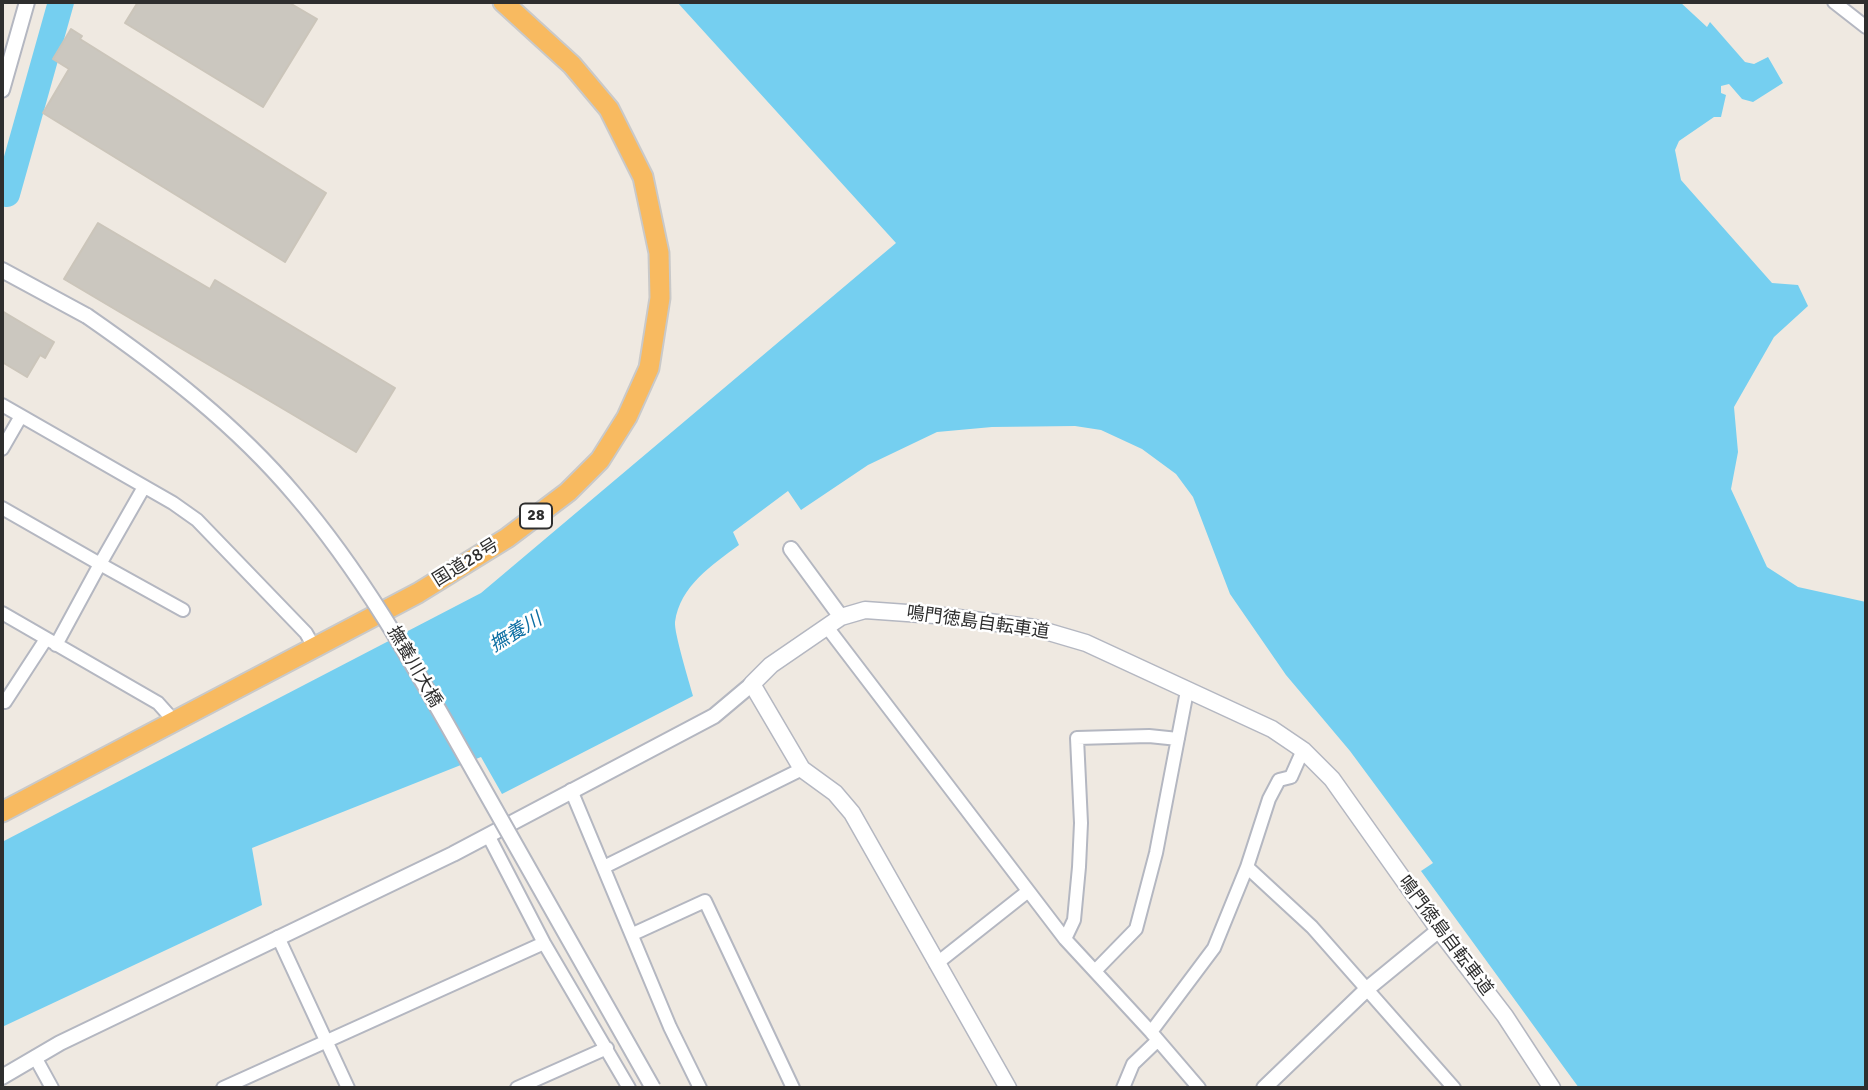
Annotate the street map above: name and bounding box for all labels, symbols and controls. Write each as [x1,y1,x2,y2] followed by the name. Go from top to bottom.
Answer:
[520,503,552,528] road number: 28
[429,534,503,592] street label: 国道28号
[905,602,1051,644] street label: 鳴門徳島自転車道
[486,609,546,657] water label: 撫養川
[382,623,446,711] street label: 撫養川大橋
[1393,872,1497,1000] street label: 鳴門徳島自転車道

